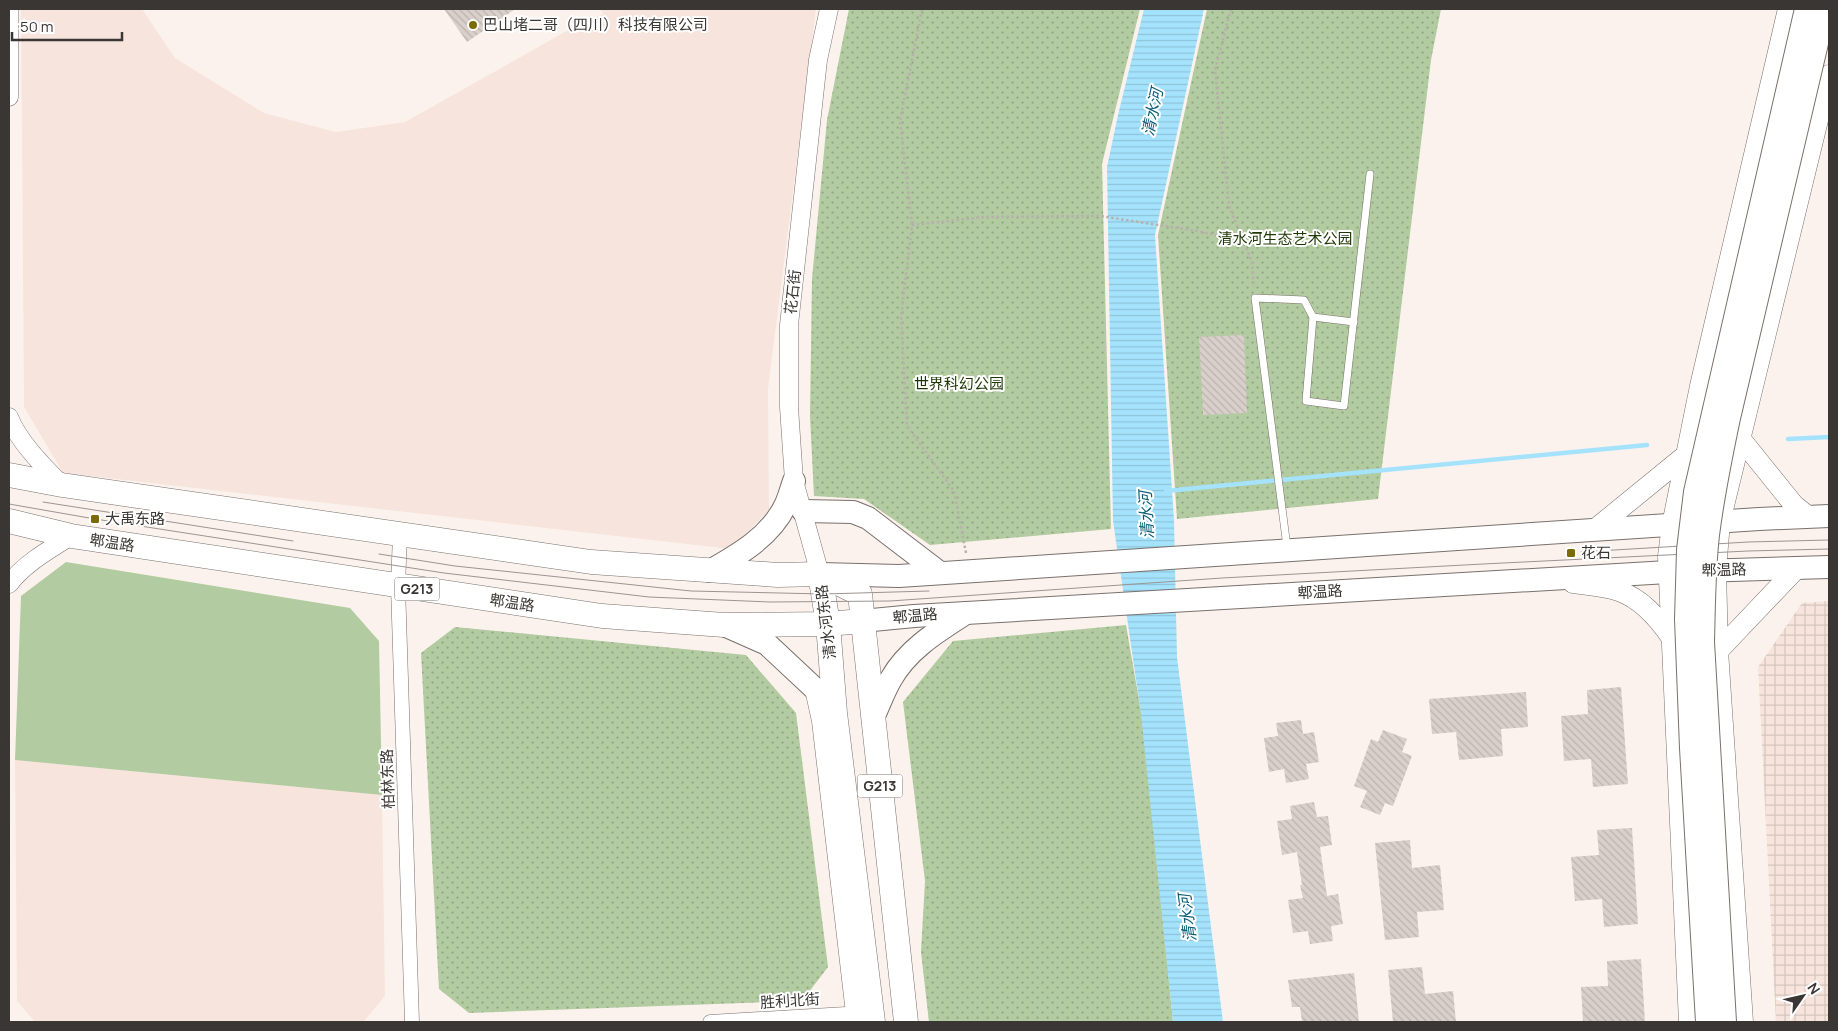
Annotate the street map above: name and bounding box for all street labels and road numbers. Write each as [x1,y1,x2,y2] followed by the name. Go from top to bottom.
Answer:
[780,268,805,315] street label: 花石街
[88,529,136,556] street label: 郫温路
[1701,559,1747,580] street label: 郫温路
[394,578,440,600] road number: G213
[1297,580,1343,603] street label: 郫温路
[811,584,840,661] street label: 清水河东路
[488,589,536,616] street label: 郫温路
[892,603,938,628] street label: 郫温路
[376,749,399,809] street label: 柏林东路
[858,774,902,798] road number: G213
[759,988,821,1013] street label: 胜利北街

